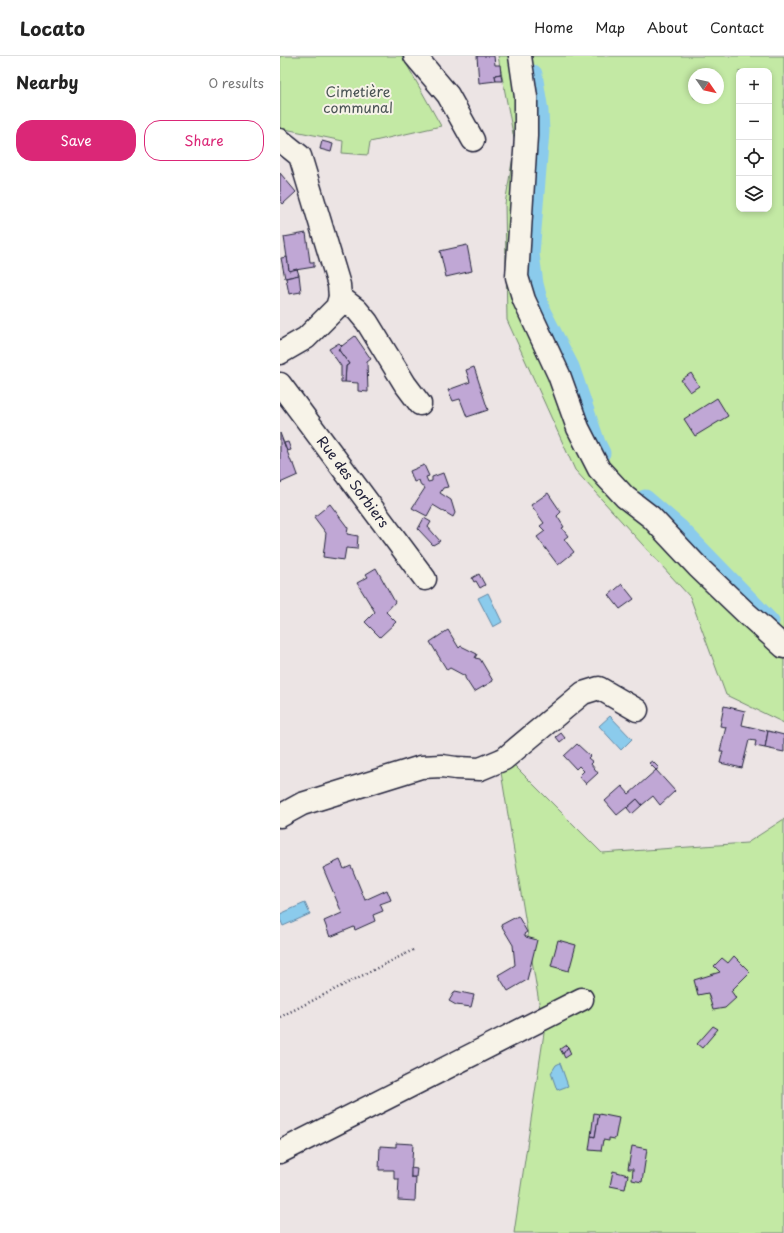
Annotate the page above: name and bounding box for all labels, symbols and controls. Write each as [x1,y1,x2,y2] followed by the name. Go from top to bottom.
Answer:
[20,14,85,42] text: Locato
[534,17,573,38] text: Home
[595,17,625,38] text: Map
[647,17,688,38] text: About
[710,17,764,38] text: Contact
[688,68,724,104] north arrow
[736,68,772,212] map controls
[736,68,772,104] button: +
[16,69,78,95] text: Nearby
[209,73,264,92] text: 0 results
[323,81,393,118] park label: Cimetière communal
[736,104,772,140] button: −
[16,120,136,161] button: Save
[144,120,264,161] button: Share
[736,140,772,176] button: locate
[736,176,772,212] button: layers
[312,431,394,532] street label: Rue des Sorbiers

